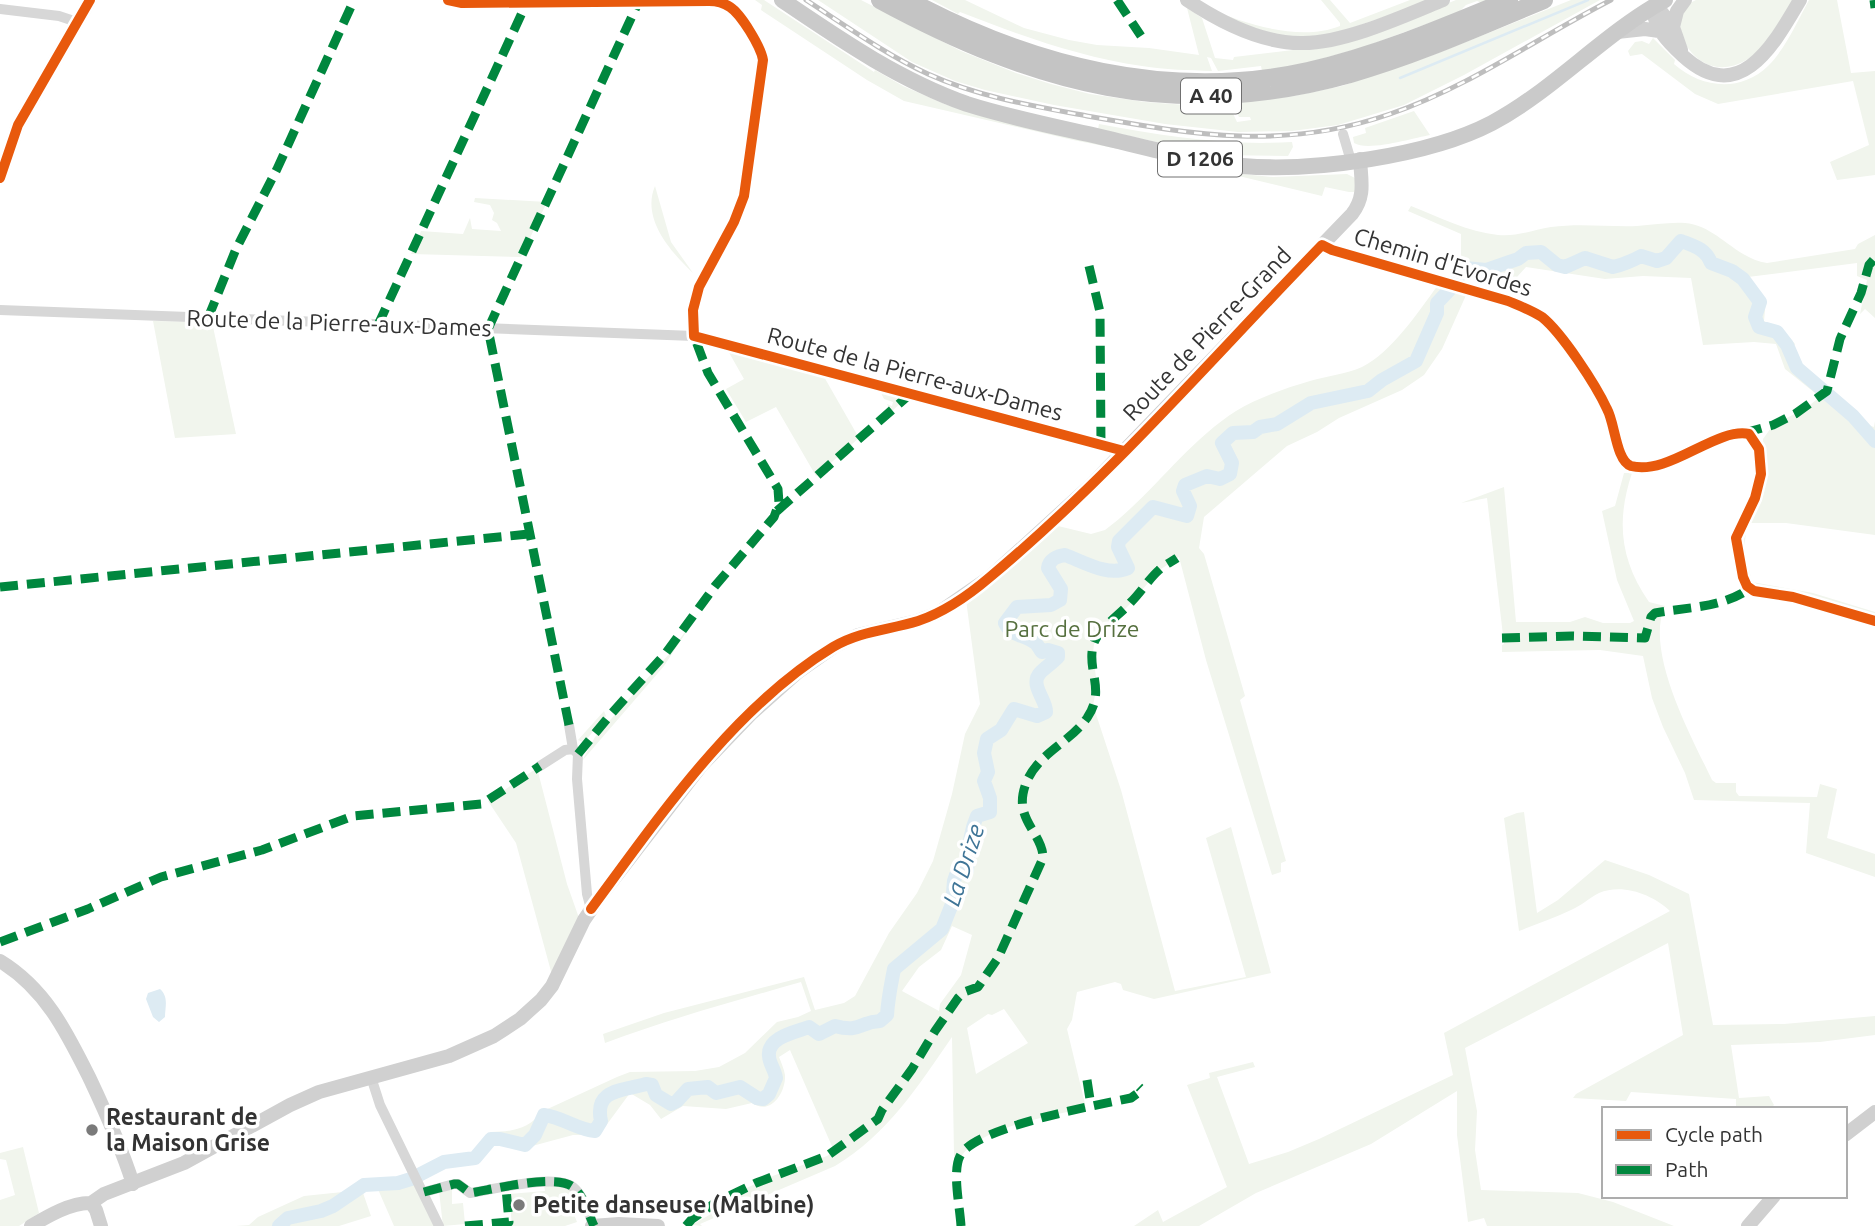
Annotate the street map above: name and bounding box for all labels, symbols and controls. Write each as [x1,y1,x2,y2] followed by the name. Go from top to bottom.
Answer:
[1181,78,1241,114] road number: A 40
[1158,142,1242,176] road number: D 1206
[1351,223,1535,301] street label: Chemin d'Evordes
[1118,242,1296,425] street label: Route de Pierre-Grand
[186,305,492,340] street label: Route de la Pierre-aux-Dames
[765,322,1066,425] street label: Route de la Pierre-aux-Dames
[1004,616,1140,641] park label: Parc de Drize
[938,821,989,909] water label: La Drize
[106,1104,270,1155] place label: Restaurant de la Maison Grise
[1602,1107,1847,1198] legend
[84,1122,100,1138] marker: Restaurant de la Maison Grise
[1665,1122,1763,1146] text: Cycle path
[1665,1157,1708,1181] text: Path
[533,1192,814,1218] place label: Petite danseuse (Malbine)
[511,1197,527,1213] marker: Petite danseuse (Malbine)

